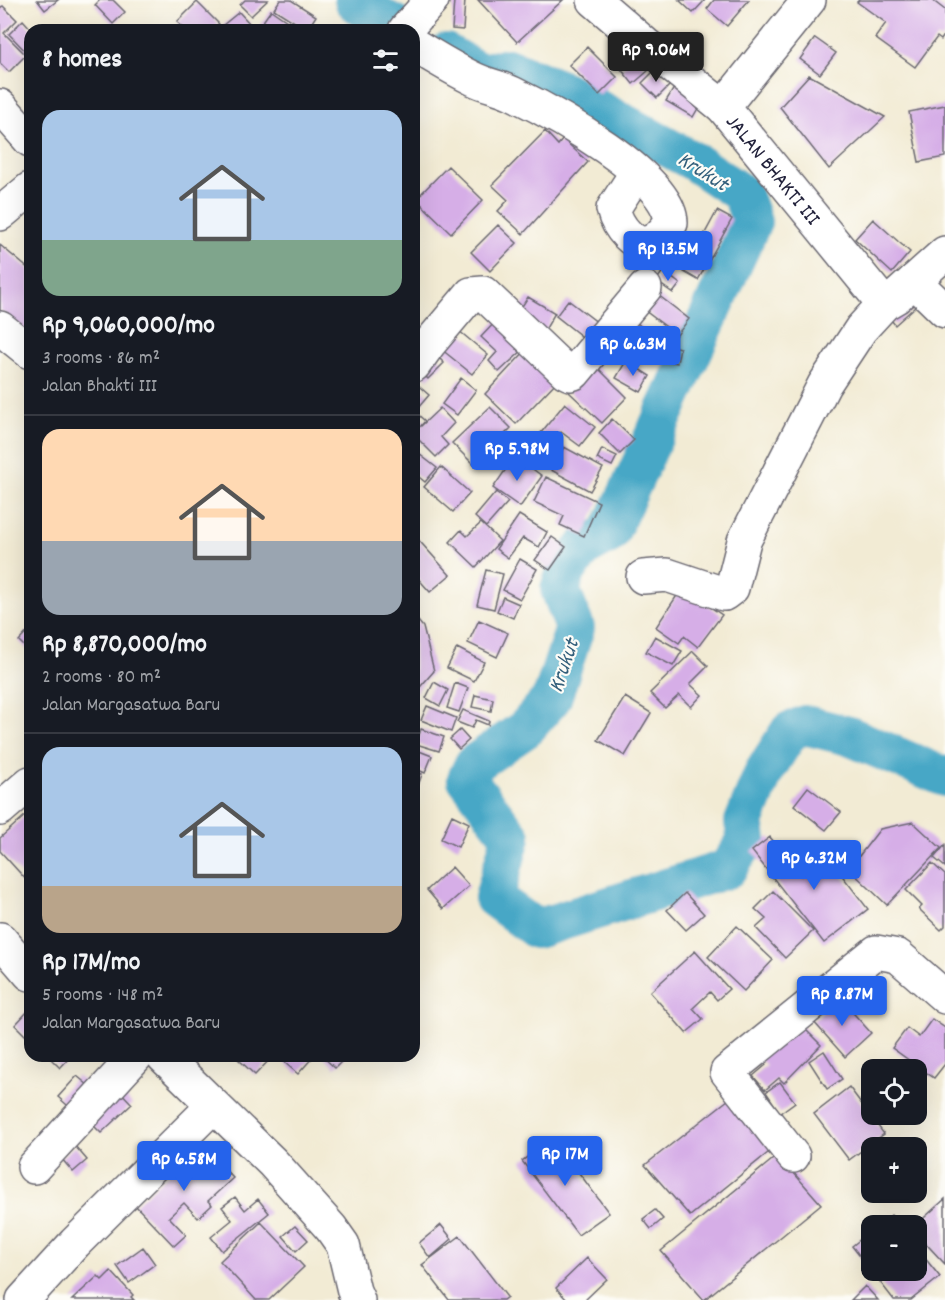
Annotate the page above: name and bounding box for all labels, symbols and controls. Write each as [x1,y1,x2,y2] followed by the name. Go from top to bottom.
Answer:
[594,32,718,83] pin: Rp 9.06M
[622,37,690,65] text: Rp 9.06M
[42,42,122,79] text: 8 homes
[369,44,402,77] icon: filters
[717,109,826,233] street label: JALAN BHAKTI III
[671,145,735,202] water label: Krukut
[168,149,276,257] icon: home
[606,231,730,282] pin: Rp 13.5M
[637,236,699,264] text: Rp 13.5M
[42,308,215,345] text: Rp 9,060,000/mo
[571,326,695,377] pin: Rp 6.63M
[599,331,667,359] text: Rp 6.63M
[42,345,160,373] text: 3 rooms · 86 m²
[42,373,157,401] text: Jalan Bhakti III
[455,431,579,482] pin: Rp 5.98M
[484,436,550,464] text: Rp 5.98M
[168,468,276,576] icon: home
[42,627,207,664] text: Rp 8,870,000/mo
[542,634,589,697] water label: Krukut
[42,664,161,692] text: 2 rooms · 80 m²
[42,692,220,720] text: Jalan Margasatwa Baru
[168,786,276,894] icon: home
[752,840,876,891] pin: Rp 6.32M
[781,845,847,873] text: Rp 6.32M
[42,945,140,982] text: Rp 17M/mo
[780,976,904,1027] pin: Rp 8.87M
[811,981,873,1009] text: Rp 8.87M
[42,982,163,1010] text: 5 rooms · 148 m²
[42,1010,220,1038] text: Jalan Margasatwa Baru
[861,1059,927,1281] map controls
[861,1059,927,1125] button: locate
[516,1136,614,1187] pin: Rp 17M
[861,1137,927,1203] button: +
[122,1141,246,1192] pin: Rp 6.58M
[541,1141,589,1169] text: Rp 17M
[151,1146,217,1174] text: Rp 6.58M
[861,1215,927,1281] button: −

